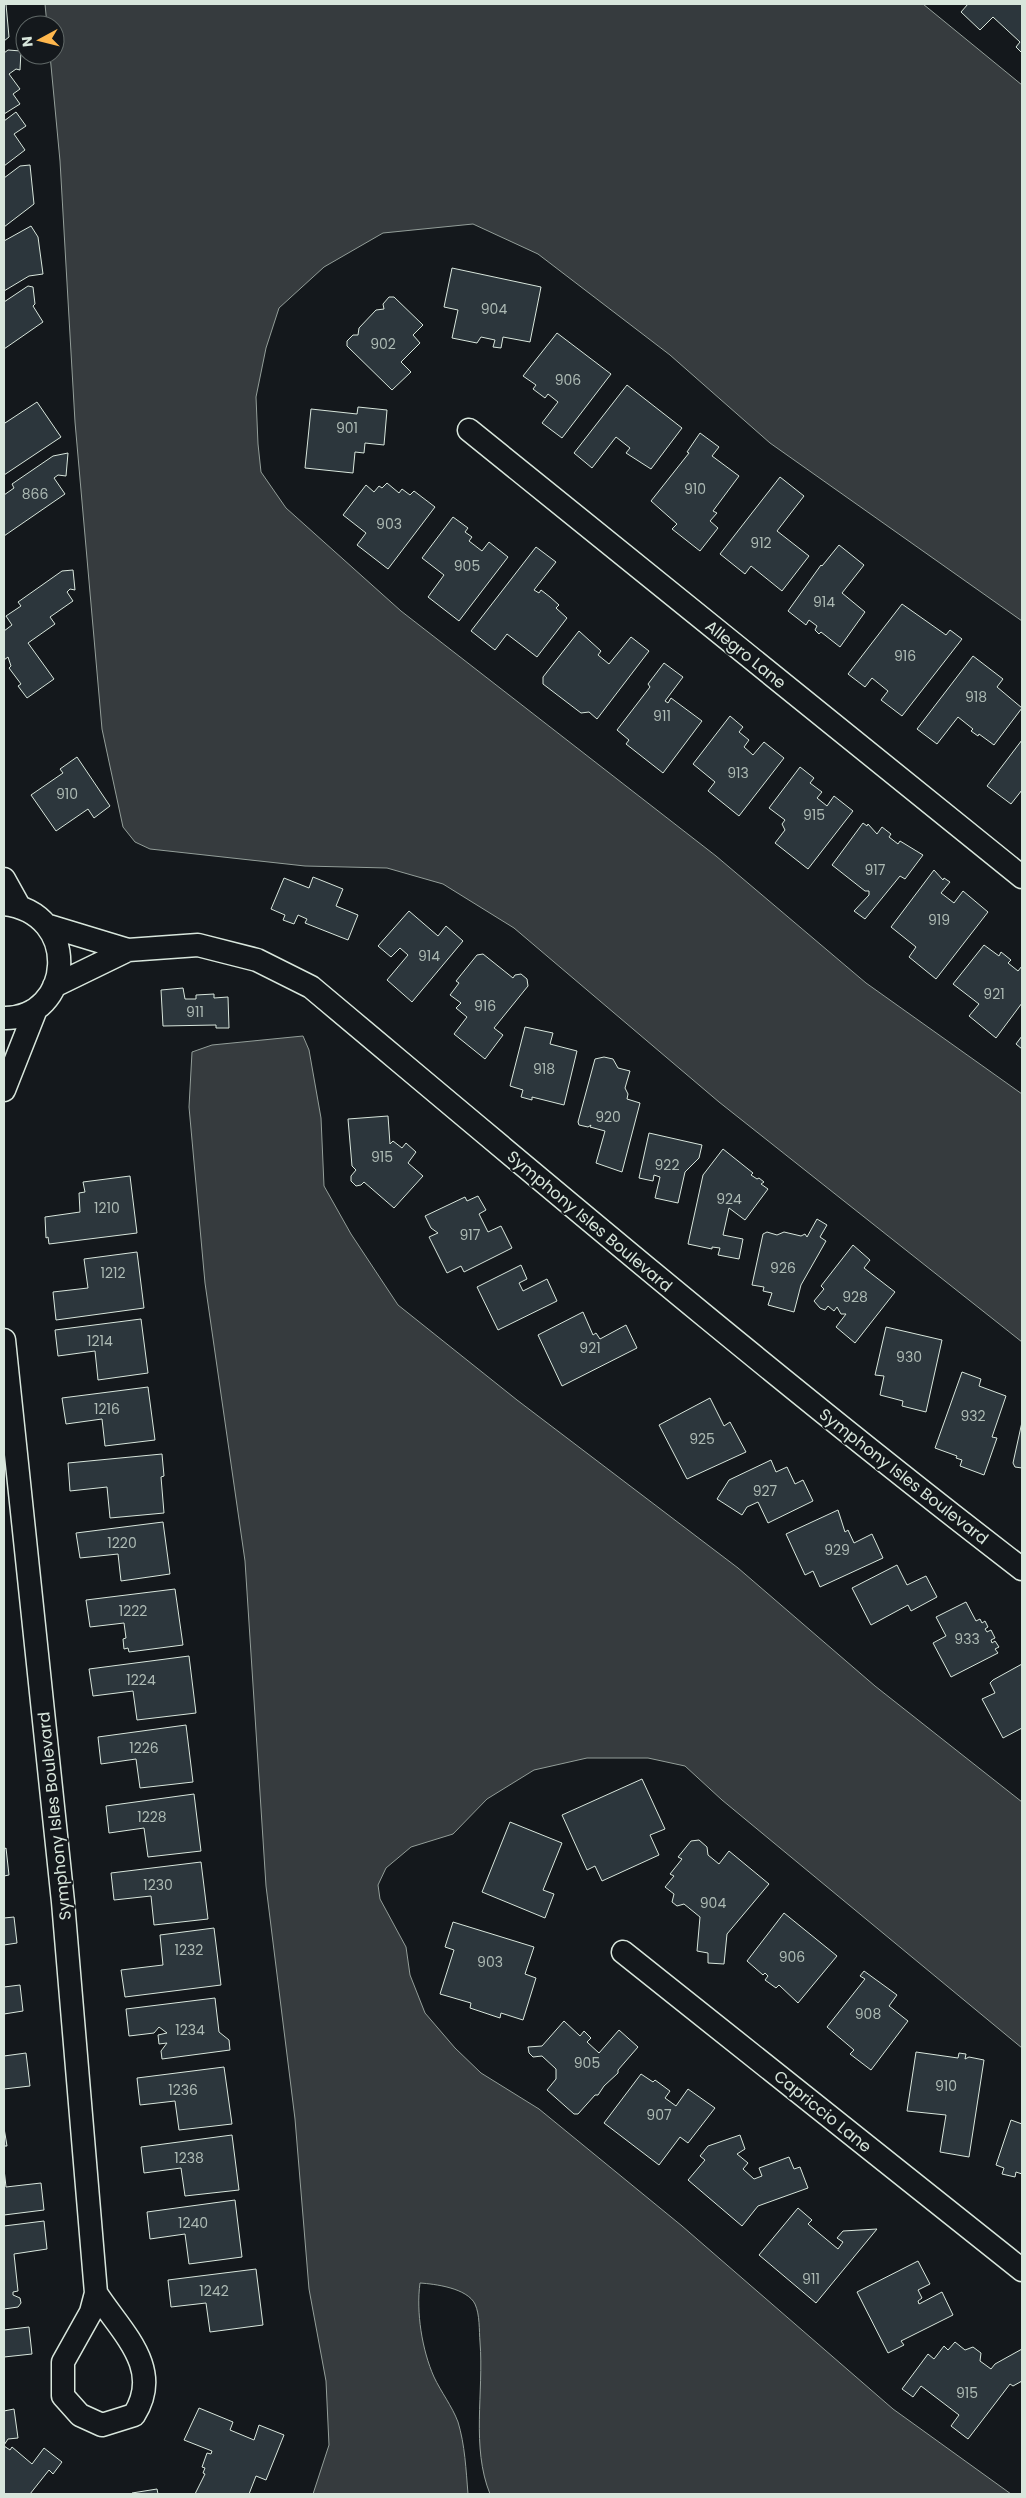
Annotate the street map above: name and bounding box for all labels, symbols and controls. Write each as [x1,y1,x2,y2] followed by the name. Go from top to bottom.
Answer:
[15,15,65,65] north arrow
[17,35,38,48] text: N
[481,299,507,319] house number: 904
[370,334,396,354] house number: 902
[555,370,581,390] house number: 906
[336,418,358,438] house number: 901
[684,479,706,499] house number: 910
[22,484,48,504] house number: 866
[376,514,402,534] house number: 903
[750,533,772,553] house number: 912
[454,556,480,576] house number: 905
[813,592,835,612] house number: 914
[700,615,791,694] street label: Allegro Lane
[894,646,916,666] house number: 916
[965,687,987,707] house number: 918
[653,706,671,726] house number: 911
[727,763,749,783] house number: 913
[56,784,78,804] house number: 910
[803,805,825,825] house number: 915
[865,860,886,880] house number: 917
[928,910,950,930] house number: 919
[418,946,440,966] house number: 914
[983,984,1005,1004] house number: 921
[474,996,496,1016] house number: 916
[186,1002,204,1022] house number: 911
[533,1059,555,1079] house number: 918
[595,1107,621,1127] house number: 920
[502,1145,677,1297] street label: Symphony Isles Boulevard
[371,1147,393,1167] house number: 915
[655,1155,679,1175] house number: 922
[716,1189,742,1209] house number: 924
[94,1198,120,1218] house number: 1210
[460,1225,481,1245] house number: 917
[770,1258,796,1278] house number: 926
[100,1263,126,1283] house number: 1212
[842,1287,868,1307] house number: 928
[87,1331,113,1351] house number: 1214
[579,1338,601,1358] house number: 921
[896,1347,922,1367] house number: 930
[94,1399,120,1419] house number: 1216
[814,1403,993,1550] street label: Symphony Isles Boulevard
[960,1406,986,1426] house number: 932
[689,1429,715,1449] house number: 925
[753,1481,778,1501] house number: 927
[107,1533,137,1553] house number: 1220
[824,1540,850,1560] house number: 929
[119,1601,147,1621] house number: 1222
[954,1629,980,1649] house number: 933
[126,1670,156,1690] house number: 1224
[32,1711,77,1921] street label: Symphony Isles Boulevard
[129,1738,159,1758] house number: 1226
[137,1807,167,1827] house number: 1228
[143,1875,173,1895] house number: 1230
[700,1893,726,1913] house number: 904
[175,1940,203,1960] house number: 1232
[779,1947,805,1967] house number: 906
[477,1952,503,1972] house number: 903
[855,2004,881,2024] house number: 908
[175,2020,205,2040] house number: 1234
[574,2053,600,2073] house number: 905
[769,2065,876,2158] street label: Capriccio Lane
[935,2076,957,2096] house number: 910
[168,2080,198,2100] house number: 1236
[646,2105,672,2125] house number: 907
[174,2148,204,2168] house number: 1238
[178,2213,208,2233] house number: 1240
[802,2269,820,2289] house number: 911
[199,2281,229,2301] house number: 1242
[956,2383,978,2403] house number: 915

